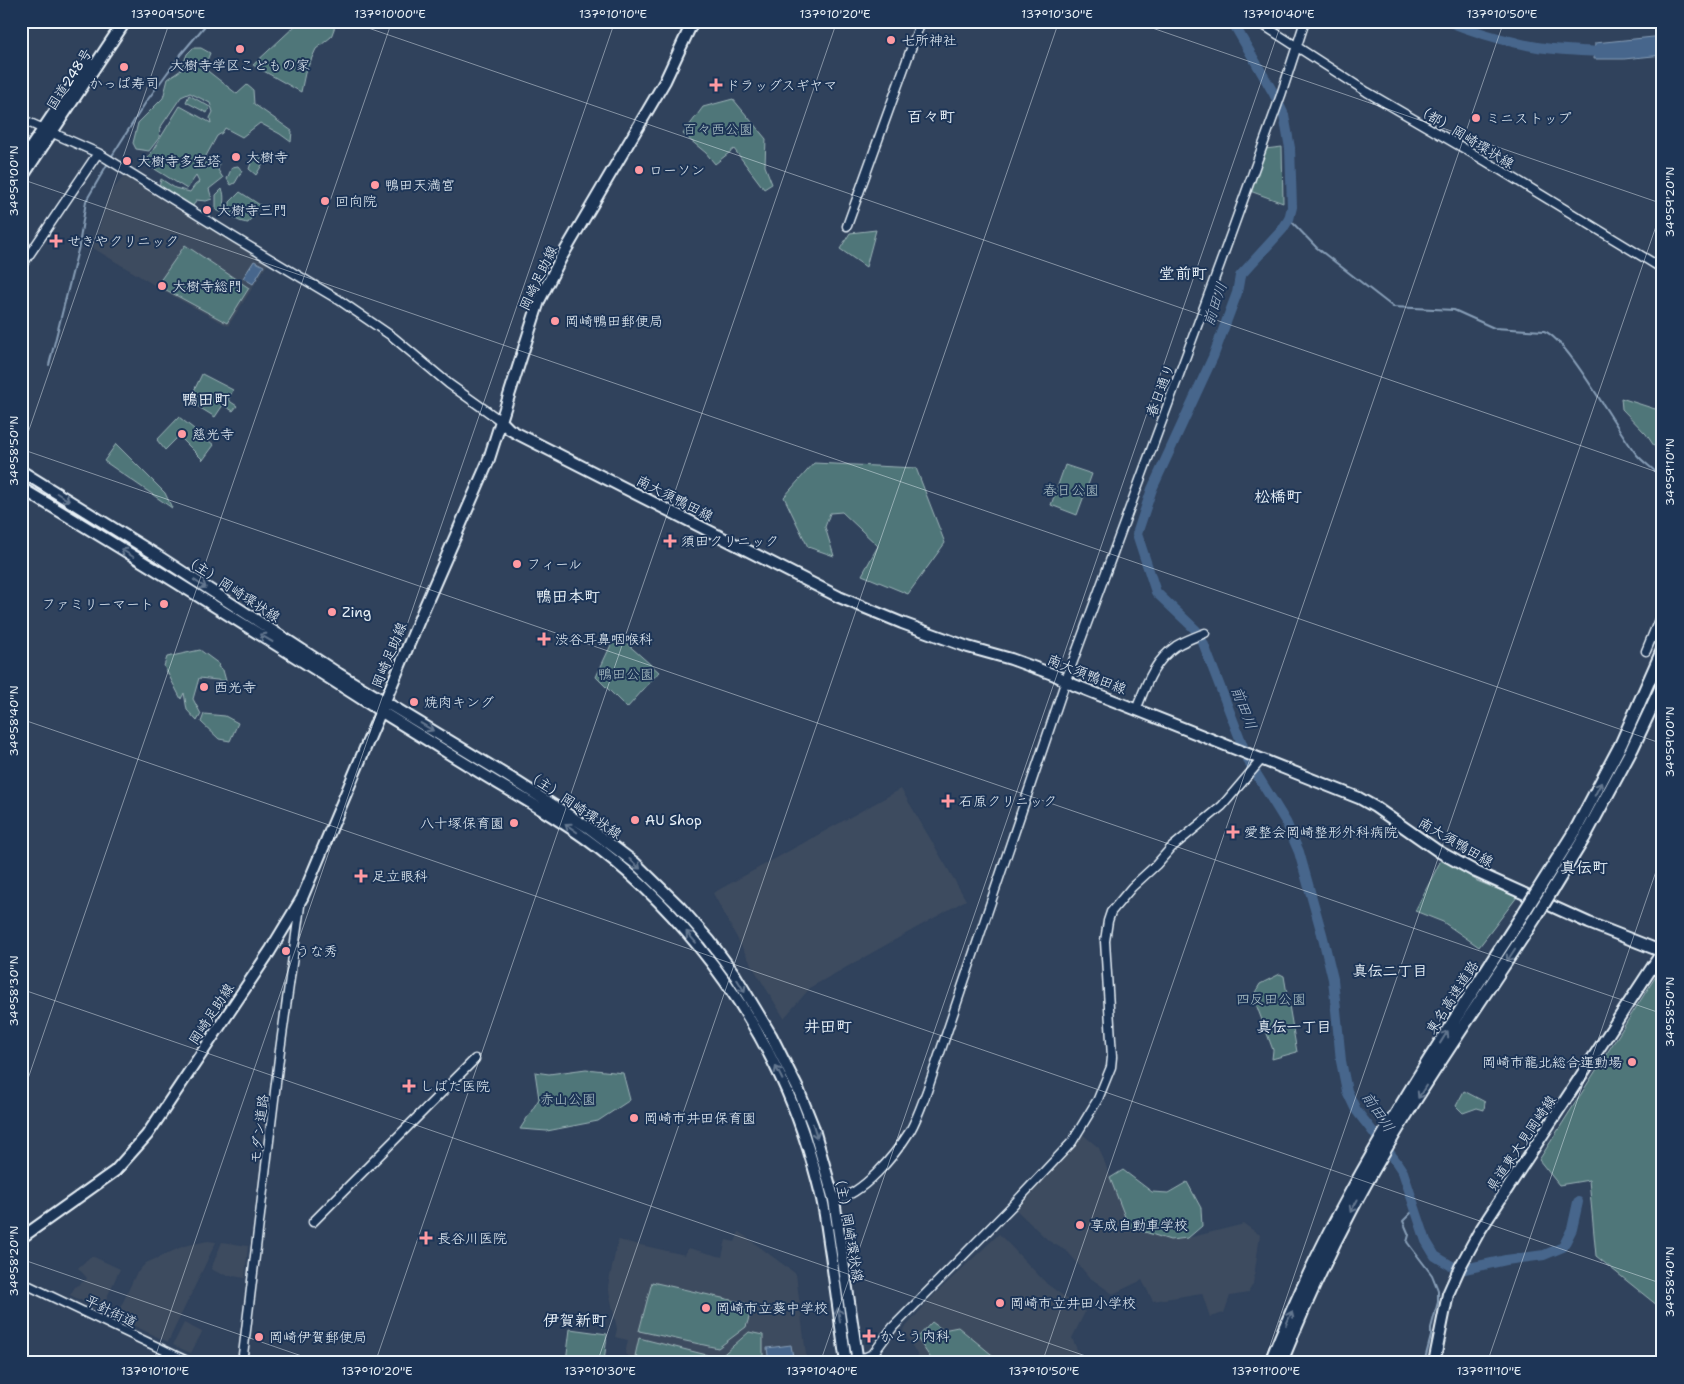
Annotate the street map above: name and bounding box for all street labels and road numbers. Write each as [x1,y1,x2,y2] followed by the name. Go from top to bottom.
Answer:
[42,45,96,113] street label: 国道248号
[1412,99,1518,173] street label: （都）岡崎環状線
[515,242,561,314] street label: 岡崎足助線
[1142,361,1178,419] street label: 春日通り
[633,471,717,525] street label: 南大須鴨田線
[180,550,284,626] street label: （主）岡崎環状線
[368,619,410,691] street label: 岡崎足助線
[1045,650,1129,698] street label: 南大須鴨田線
[523,765,625,843] street label: （主）岡崎環状線
[1415,813,1497,871] street label: 南大須鴨田線
[1422,957,1482,1037] street label: 東名高速道路
[184,980,238,1048] street label: 岡崎足助線
[1482,1092,1560,1194] street label: 県道東大見岡崎線
[246,1093,272,1165] street label: モダン道路
[830,1170,868,1284] street label: （主）岡崎環状線
[82,1291,140,1331] street label: 平針街道

